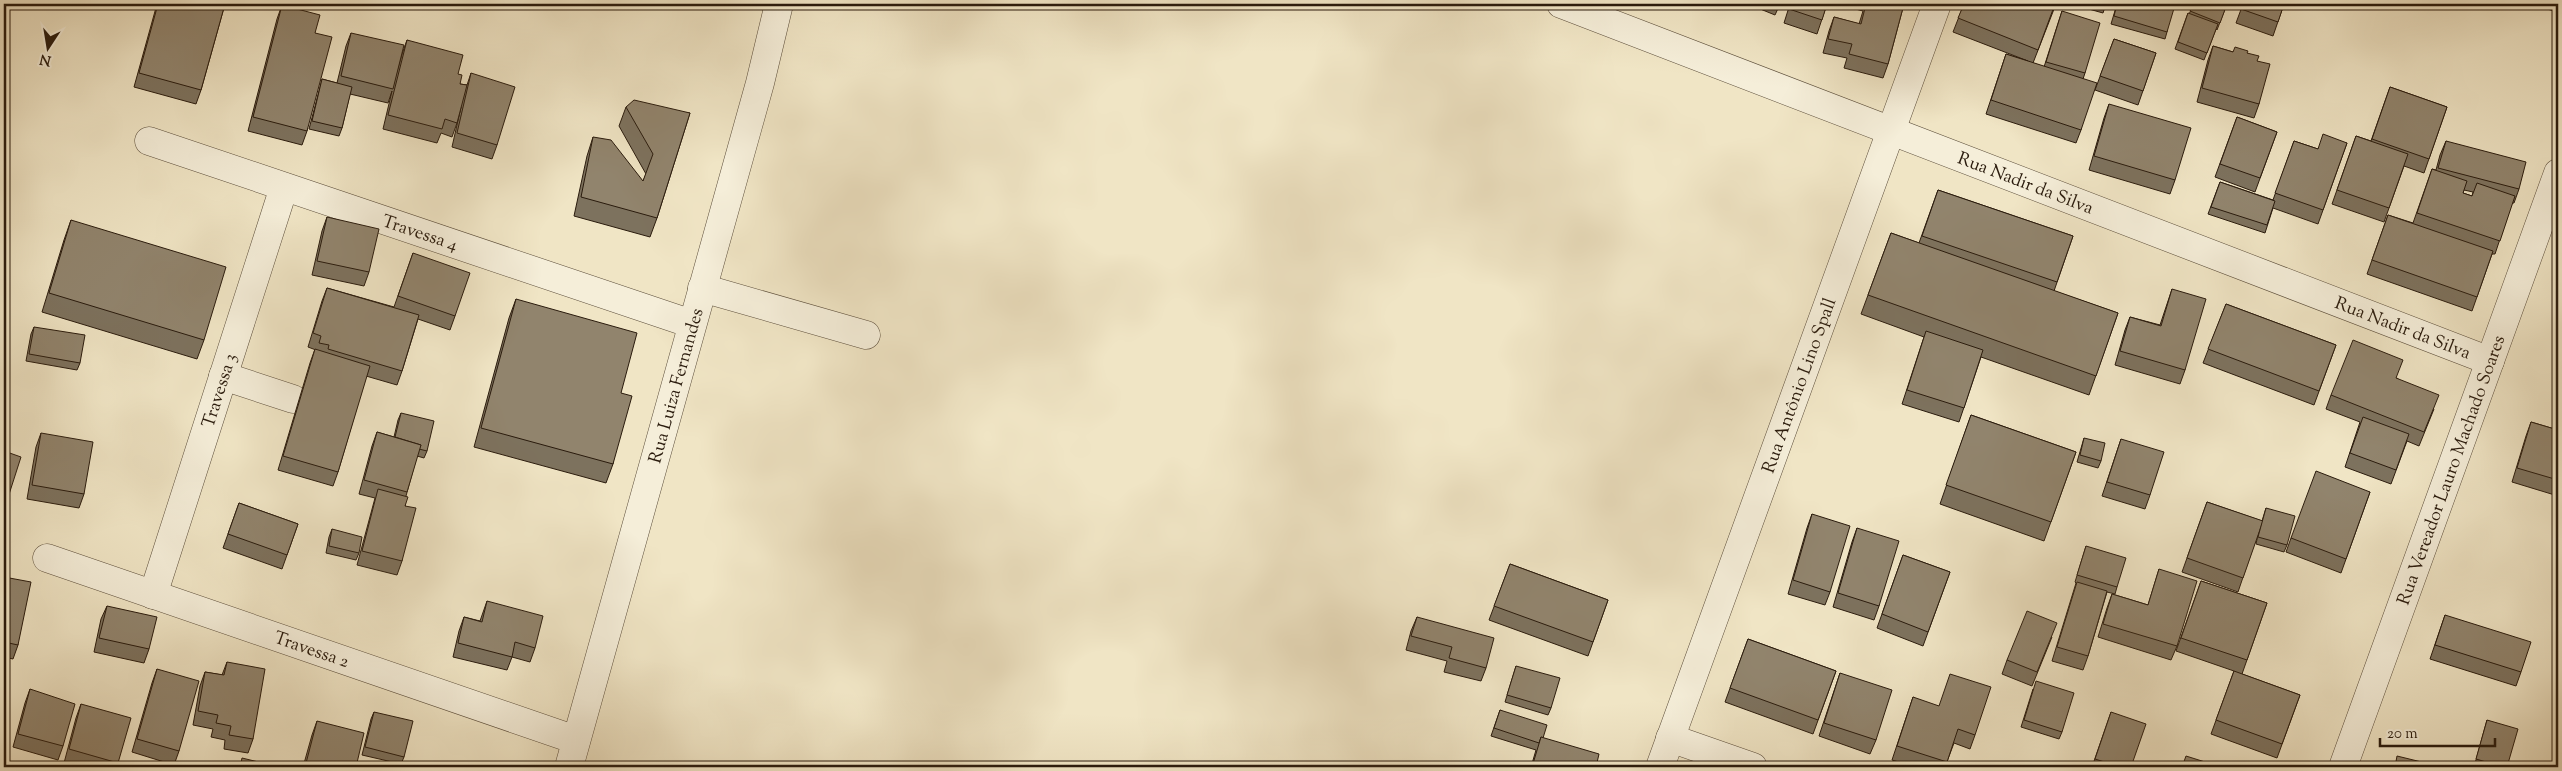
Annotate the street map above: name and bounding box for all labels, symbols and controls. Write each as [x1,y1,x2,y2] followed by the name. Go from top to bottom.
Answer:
[22,22,72,72] north arrow
[38,48,53,70] text: N
[1953,147,2097,222] street label: Rua Nadir da Silva
[378,209,461,259] street label: Travessa 4
[2330,291,2474,367] street label: Rua Nadir da Silva
[1757,295,1844,477] street label: Rua Antônio Lino Spall
[643,306,711,467] street label: Rua Luiza Fernandes
[2392,332,2513,609] street label: Rua Vereador Lauro Machado Soares
[197,350,245,431] street label: Travessa 3
[270,626,353,676] street label: Travessa 2
[2380,716,2494,748] scale bar
[2387,724,2418,745] text: 20 m

